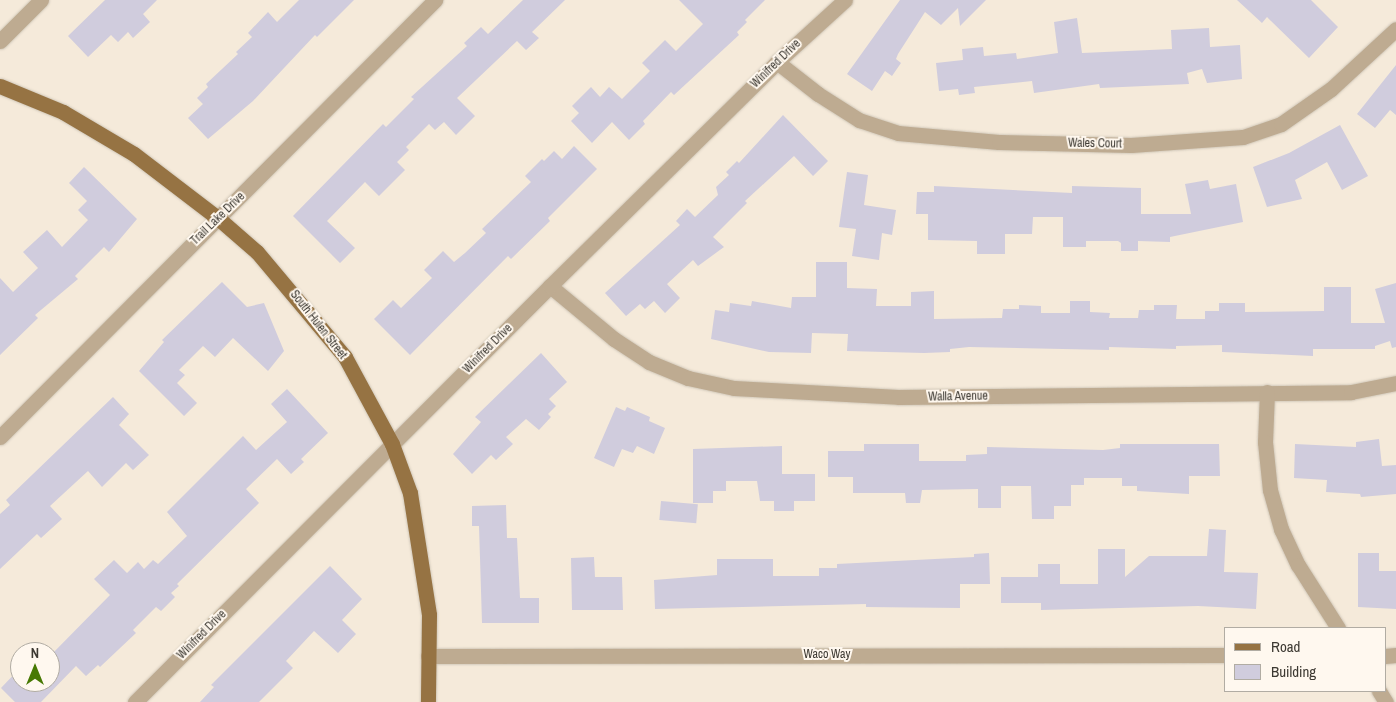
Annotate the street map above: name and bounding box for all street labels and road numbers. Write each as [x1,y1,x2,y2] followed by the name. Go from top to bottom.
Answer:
[748,37,804,91] street label: Winifred Drive
[1068,136,1122,152] street label: Wales Court
[188,190,248,248] street label: Trail Lake Drive
[287,288,349,362] street label: South Hulen Street
[460,321,516,377] street label: Winifred Drive
[928,389,988,405] street label: Walla Avenue
[174,607,230,663] street label: Winifred Drive
[804,648,850,662] street label: Waco Way

